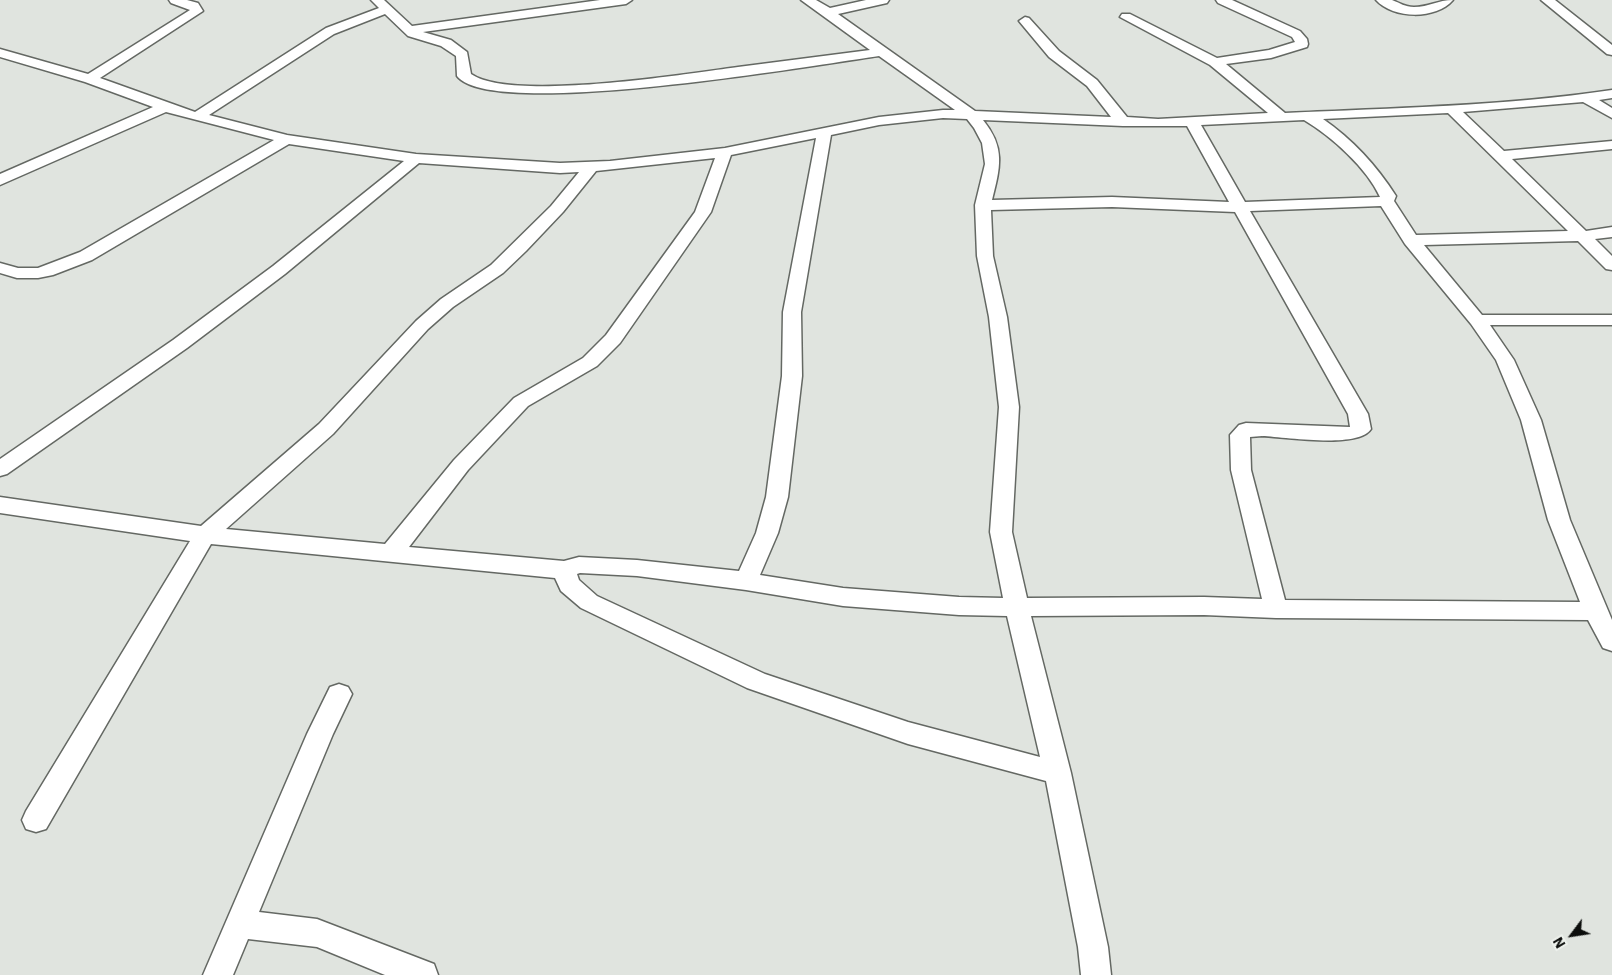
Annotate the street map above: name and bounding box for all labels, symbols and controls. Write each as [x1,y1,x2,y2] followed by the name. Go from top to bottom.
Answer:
[1547,910,1597,960] north arrow
[1549,934,1569,952] text: N

